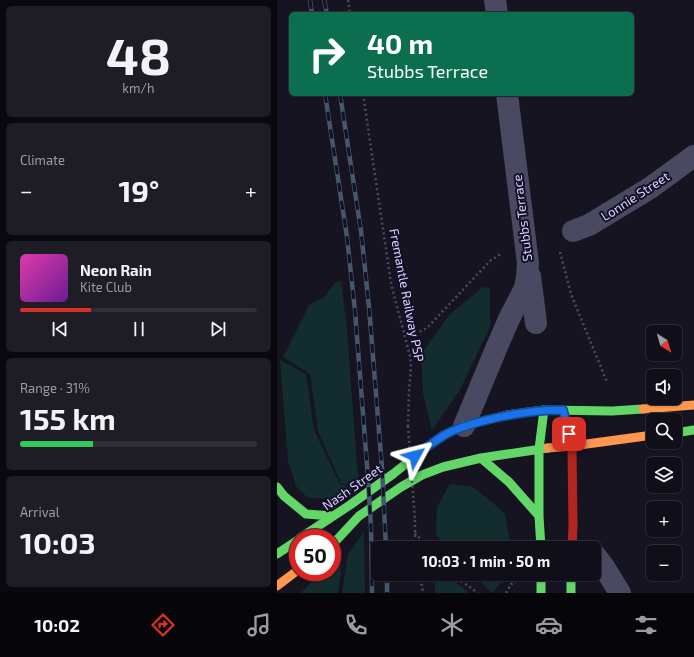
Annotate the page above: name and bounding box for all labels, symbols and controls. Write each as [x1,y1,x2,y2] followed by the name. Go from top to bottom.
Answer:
[106,23,171,85] text: 48
[367,26,433,60] text: 40 m
[301,28,353,80] icon: right
[367,60,488,82] text: Stubbs Terrace
[122,80,155,96] text: km/h
[20,152,65,168] text: Climate
[598,168,672,224] street label: Lonnie Street
[118,172,159,208] text: 19°
[509,174,535,262] street label: Stubbs Terrace
[20,177,33,203] text: −
[245,177,257,203] text: +
[386,227,428,363] street label: Fremantle Railway PSP
[80,261,152,279] text: Neon Rain
[80,279,132,295] text: Kite Club
[49,318,71,340] icon: previous
[128,318,150,340] icon: pause
[207,318,229,340] icon: next
[646,325,682,361] north arrow
[646,325,682,581] map controls
[646,369,682,405] button: sound
[20,380,90,396] text: Range · 31%
[20,400,116,436] text: 155 km
[646,413,682,449] button: search
[552,417,586,451] pin
[558,423,580,445] icon: arrive
[394,435,436,477] position arrow
[646,457,682,493] button: layers
[319,460,385,513] street label: Nash Street
[646,501,682,537] button: +
[20,504,60,520] text: Arrival
[20,524,96,560] text: 10:03
[289,529,341,581] speed limit sign: 50
[646,545,682,581] button: −
[422,552,550,570] text: 10:03 · 1 min · 50 m
[149,611,177,639] icon: directions
[245,611,273,639] icon: music
[342,611,370,639] icon: phone
[438,611,466,639] icon: climate
[535,611,563,639] icon: car
[632,611,660,639] icon: filters
[34,614,80,636] text: 10:02

